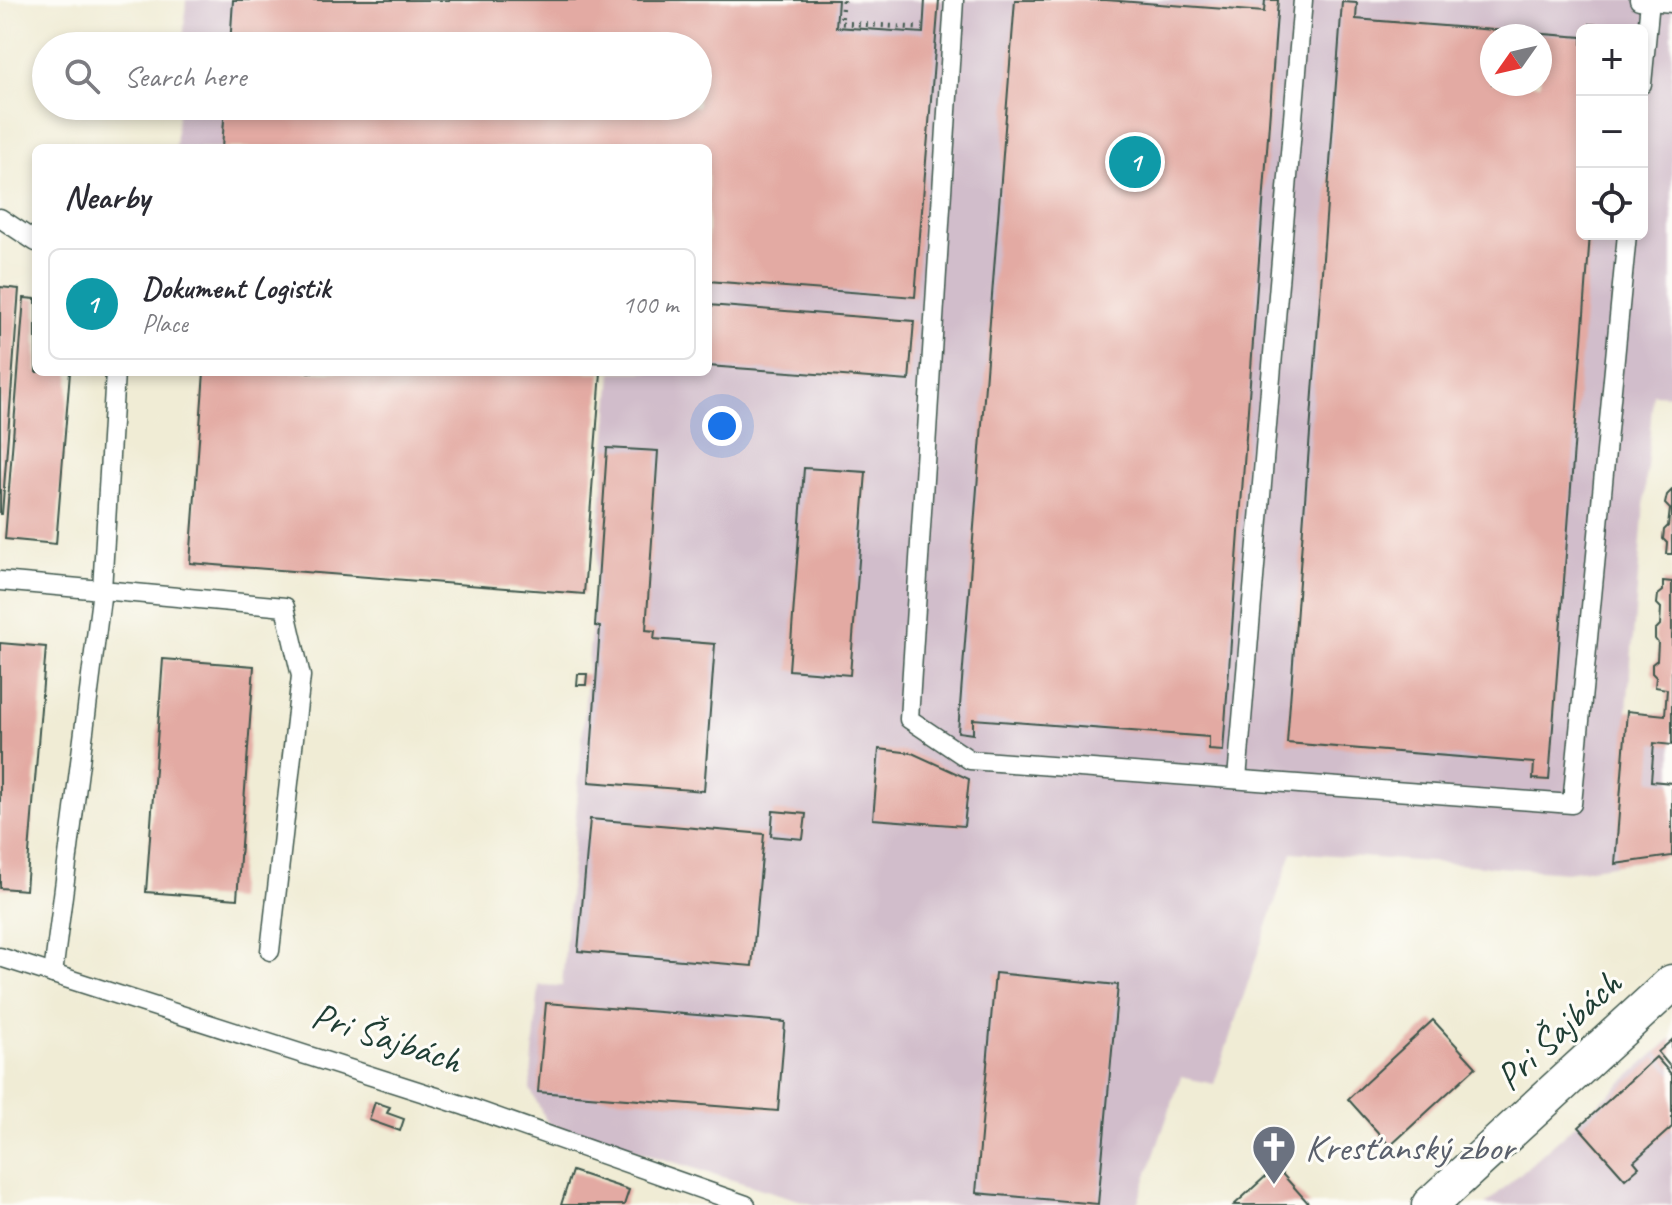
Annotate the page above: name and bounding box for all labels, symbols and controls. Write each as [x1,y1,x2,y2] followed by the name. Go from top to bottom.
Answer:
[1480,24,1552,96] north arrow
[1576,24,1648,240] map controls
[1576,24,1648,96] button: +
[32,32,712,120] search box
[60,54,104,98] icon: search
[124,57,246,95] text: Search here
[1576,96,1648,168] button: −
[1109,132,1161,192] pin: 1
[1576,168,1648,240] button: locate
[64,175,150,218] text: Nearby
[142,269,330,307] text: Dokument Logistik
[86,288,98,321] text: 1
[622,288,678,321] text: 100 m
[142,307,188,340] text: Place
[702,406,742,446] your location
[1486,959,1632,1100] street label: Pri Šajbách
[306,991,469,1084] street label: Pri Šajbách
[1250,1123,1298,1186] church icon: Kresťanský zbor
[1305,1124,1518,1171] place label: Kresťanský zbor

